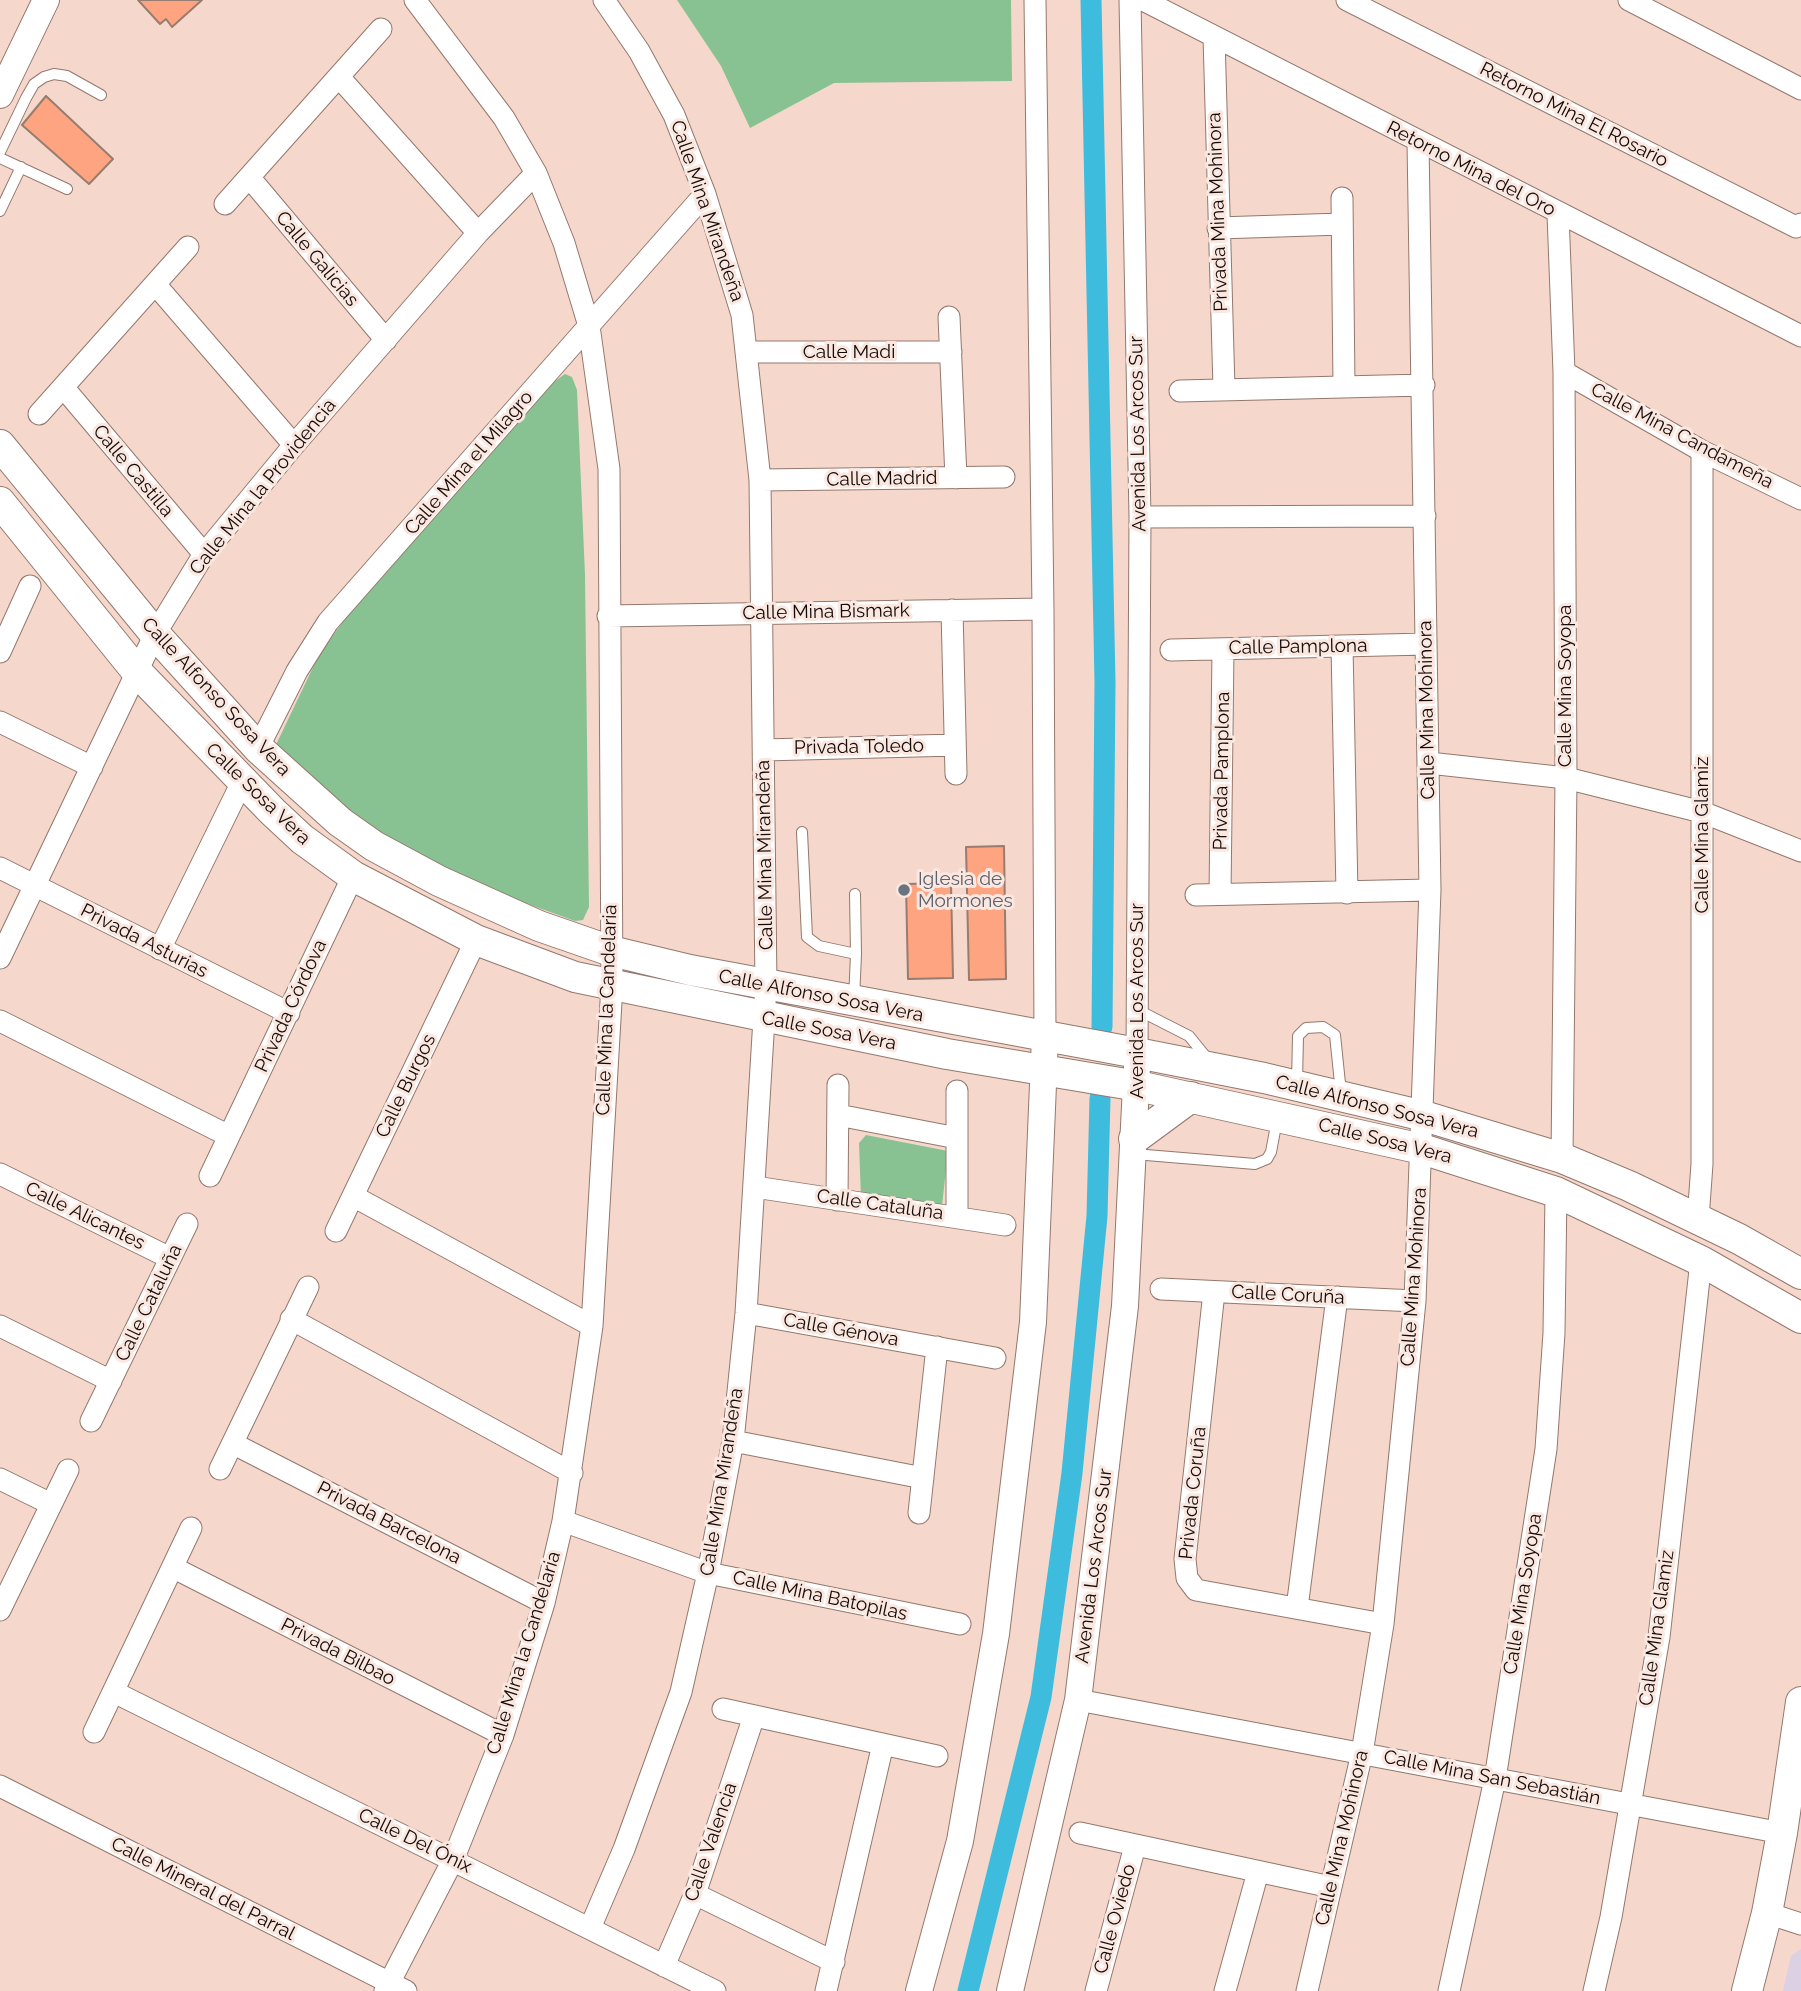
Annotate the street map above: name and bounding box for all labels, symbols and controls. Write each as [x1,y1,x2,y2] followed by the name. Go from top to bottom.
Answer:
[1476,58,1672,172] street label: Retorno Mina El Rosario
[1203,112,1233,312] street label: Privada Mina Mohinora
[665,117,749,305] street label: Calle Mina Mirandeña
[1383,117,1559,221] street label: Retorno Mina del Oro
[271,207,363,311] street label: Calle Galicias
[1125,336,1151,532] street label: Avenida Los Arcos Sur
[803,341,895,363] street label: Calle Madi
[1587,378,1777,494] street label: Calle Mina Candameña
[400,386,538,540] street label: Calle Mina el Milagro
[185,395,341,579] street label: Calle Mina la Providencia
[88,420,178,522] street label: Calle Castilla
[826,467,938,491] street label: Calle Madrid
[742,599,910,625] street label: Calle Mina Bismark
[1554,605,1576,767] street label: Calle Mina Soyopa
[137,613,295,781] street label: Calle Alfonso Sosa Vera
[1414,620,1440,800] street label: Calle Mina Mohinora
[1228,634,1368,660] street label: Calle Pamplona
[1209,691,1235,851] street label: Privada Pamplona
[794,734,924,760] street label: Privada Toledo
[201,738,315,850] street label: Calle Sosa Vera
[1691,757,1713,913] street label: Calle Mina Glamiz
[752,760,778,950] street label: Calle Mina Mirandeña
[918,868,1013,912] place label: Iglesia de Mormones
[896,882,912,898] marker: Iglesia de Mormones
[77,899,211,983] street label: Privada Asturias
[1126,903,1148,1099] street label: Avenida Los Arcos Sur
[592,904,622,1116] street label: Calle Mina la Candelaria
[250,936,332,1076] street label: Privada Córdova
[717,965,925,1027] street label: Calle Alfonso Sosa Vera
[760,1007,898,1055] street label: Calle Sosa Vera
[371,1031,441,1141] street label: Calle Burgos
[1273,1071,1481,1143] street label: Calle Alfonso Sosa Vera
[1316,1113,1454,1169] street label: Calle Sosa Vera
[22,1177,148,1255] street label: Calle Alicantes
[815,1185,945,1225] street label: Calle Cataluña
[1396,1187,1432,1367] street label: Calle Mina Mohinora
[111,1241,187,1365] street label: Calle Cataluña
[1231,1281,1345,1309] street label: Calle Coruña
[782,1309,900,1351] street label: Calle Génova
[696,1386,748,1578] street label: Calle Mina Mirandeña
[1175,1425,1211,1561] street label: Privada Coruña
[1071,1467,1117,1665] street label: Avenida Los Arcos Sur
[313,1477,465,1569] street label: Privada Barcelona
[1499,1512,1547,1676] street label: Calle Mina Soyopa
[482,1549,566,1757] street label: Calle Mina la Candelaria
[1635,1549,1679,1707] street label: Calle Mina Glamiz
[731,1566,909,1626] street label: Calle Mina Batopilas
[277,1613,399,1691] street label: Privada Bilbao
[1382,1746,1602,1810] street label: Calle Mina San Sebastián
[1311,1748,1373,1928] street label: Calle Mina Mohinora
[680,1780,742,1904] street label: Calle Valencia
[355,1804,475,1878] street label: Calle Del Ónix
[107,1833,299,1945] street label: Calle Mineral del Parral
[1089,1862,1141,1976] street label: Calle Oviedo

